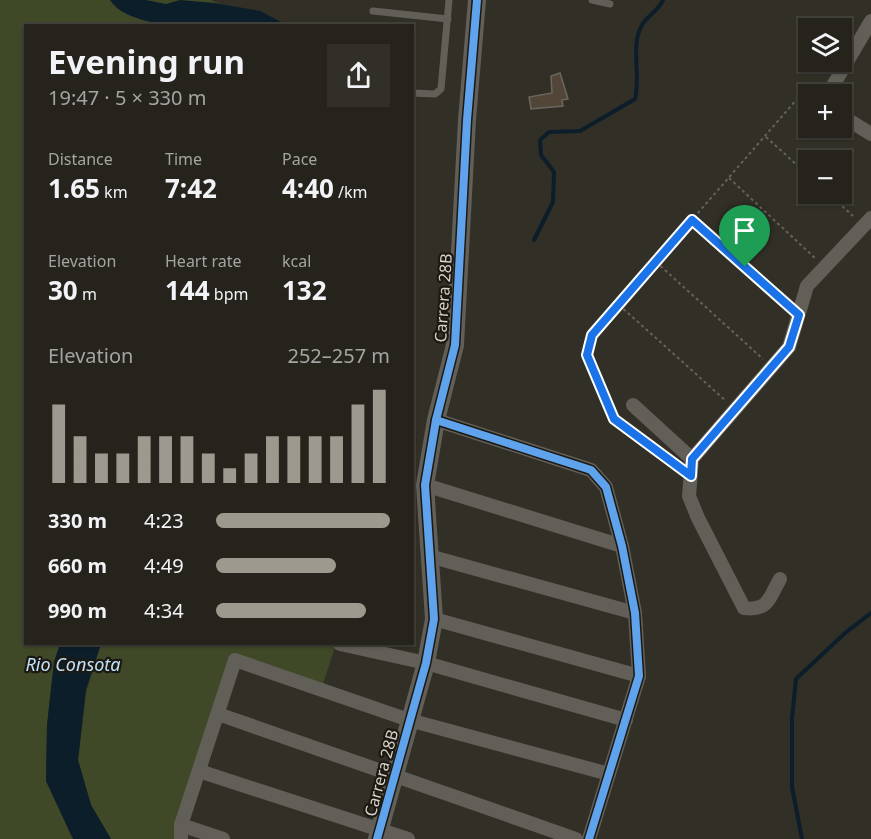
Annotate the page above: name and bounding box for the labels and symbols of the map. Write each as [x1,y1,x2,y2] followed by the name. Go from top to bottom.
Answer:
[719,205,770,267] pin
[429,253,457,343] street label: Carrera 28B
[25,652,121,676] water label: Rio Consota
[359,727,403,819] street label: Carrera 28B

